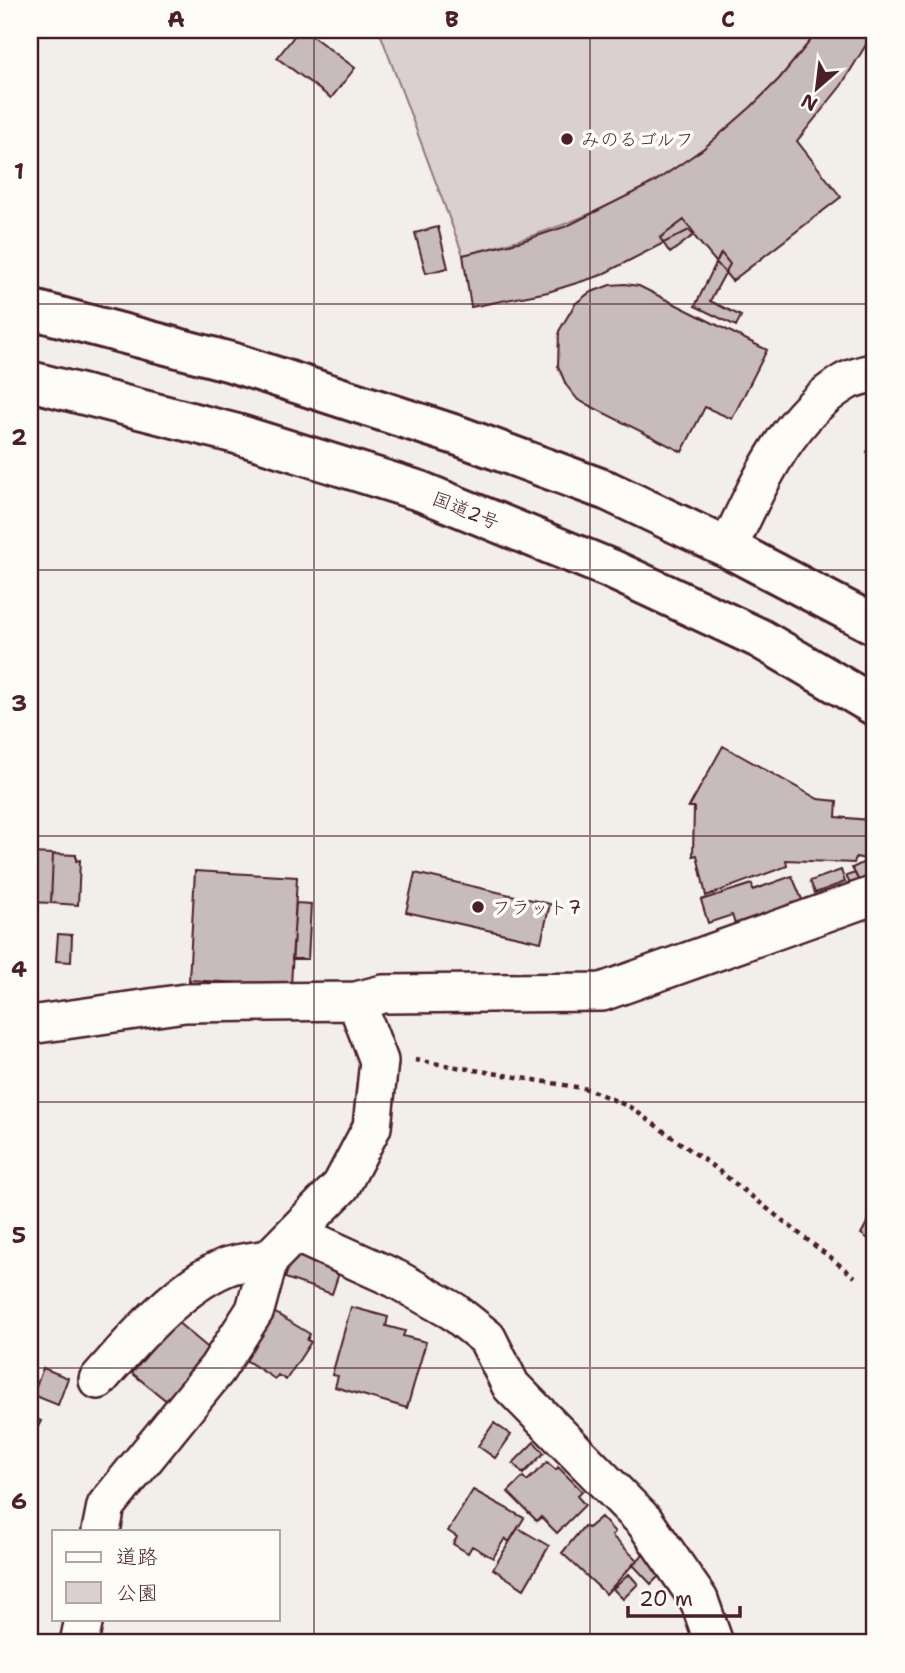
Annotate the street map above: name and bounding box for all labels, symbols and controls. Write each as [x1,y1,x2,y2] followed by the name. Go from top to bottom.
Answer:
[167,4,185,34] text: A
[445,4,459,34] text: B
[721,4,735,34] text: C
[782,52,852,122] north arrow
[797,88,822,117] text: N
[581,127,694,152] place label: みのるゴルフ
[559,131,575,147] marker: みのるゴルフ
[14,156,24,186] text: 1
[11,422,27,452] text: 2
[429,486,503,535] street label: 国道2号
[11,688,27,718] text: 3
[492,895,581,920] place label: フラット7
[470,899,486,915] marker: フラット7
[11,954,27,984] text: 4
[12,1220,26,1250] text: 5
[11,1486,27,1516] text: 6
[52,1530,280,1620] legend
[116,1543,158,1571] text: 道路
[628,1575,740,1619] scale bar
[116,1579,158,1607] text: 公園
[639,1585,693,1613] text: 20 m

